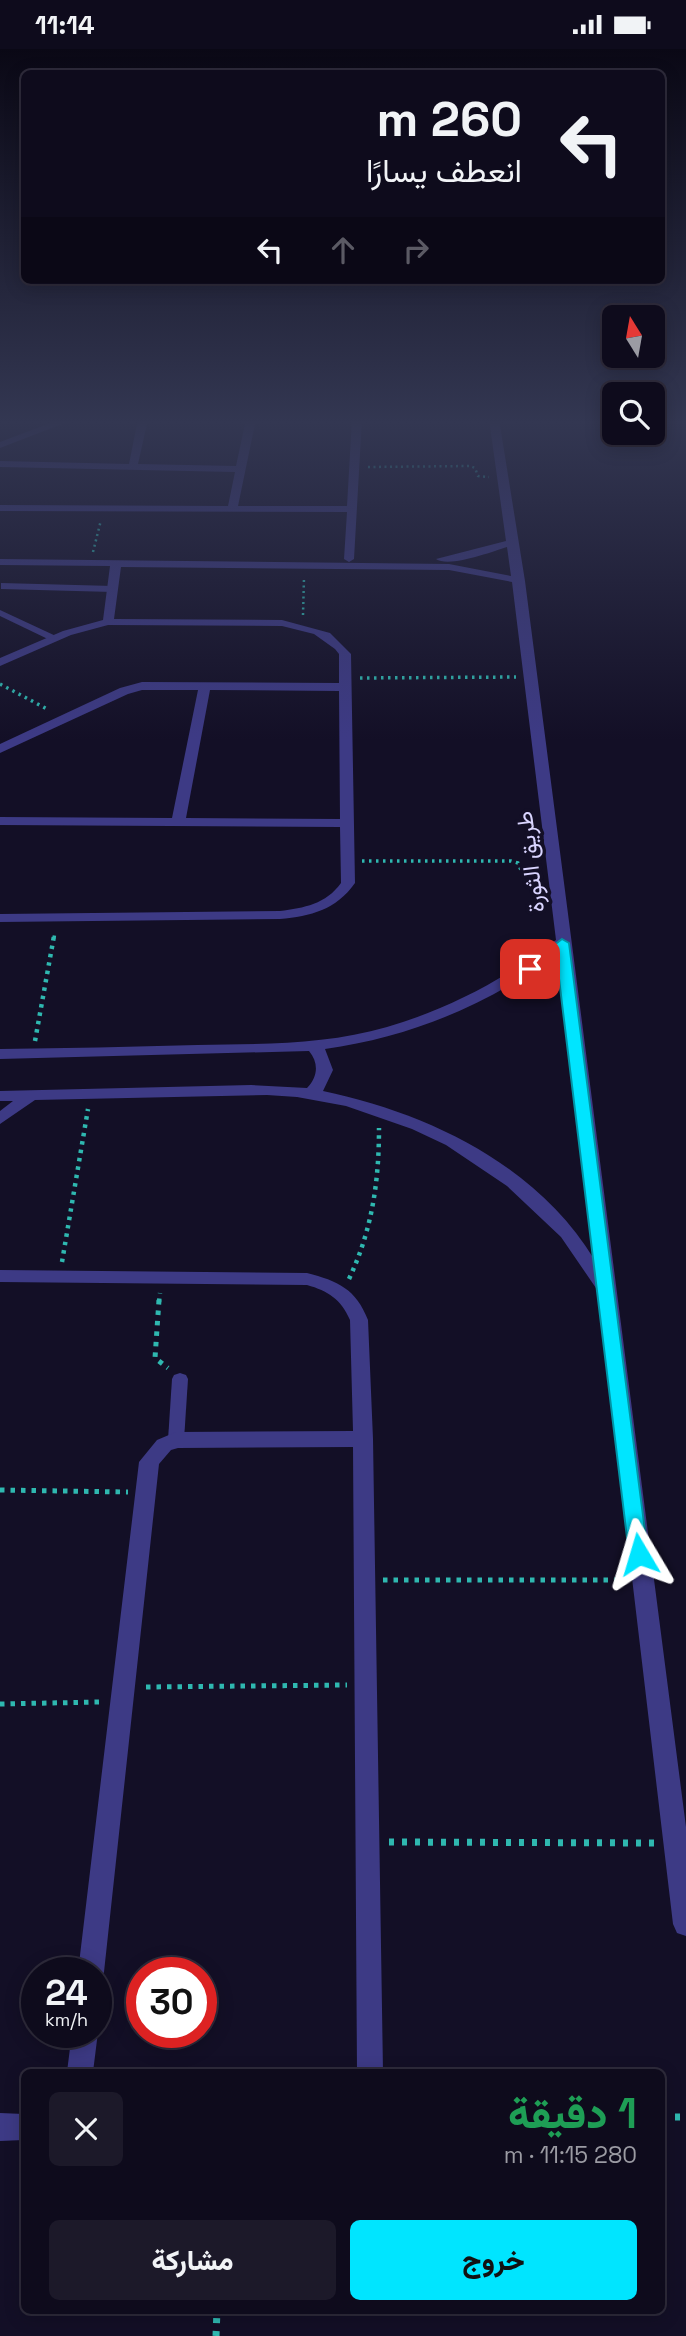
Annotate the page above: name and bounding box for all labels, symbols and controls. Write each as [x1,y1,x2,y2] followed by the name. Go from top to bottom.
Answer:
[35,8,95,42] text: 11:14
[377,88,522,150] text: 260 m
[546,98,637,189] icon: left
[366,151,522,191] text: انعطف يسارًا
[251,231,289,269] icon: left
[324,231,362,269] icon: ahead
[397,231,435,269] icon: right
[602,305,665,367] north arrow
[602,305,665,445] map controls
[602,382,665,445] button: search
[509,810,551,914] street label: طريق الثورة
[500,939,560,999] pin
[511,950,549,988] icon: arrive
[602,1517,676,1591] position arrow
[126,1957,217,2048] speed limit sign: 30
[45,1971,88,2015] text: 24
[45,2008,88,2031] text: km/h
[508,2087,637,2140] text: 1 دقيقة
[49,2092,123,2166] button: close
[504,2140,637,2170] text: 280 m · 11:15
[49,2220,336,2300] button: مشاركة
[350,2220,637,2300] button: خروج

